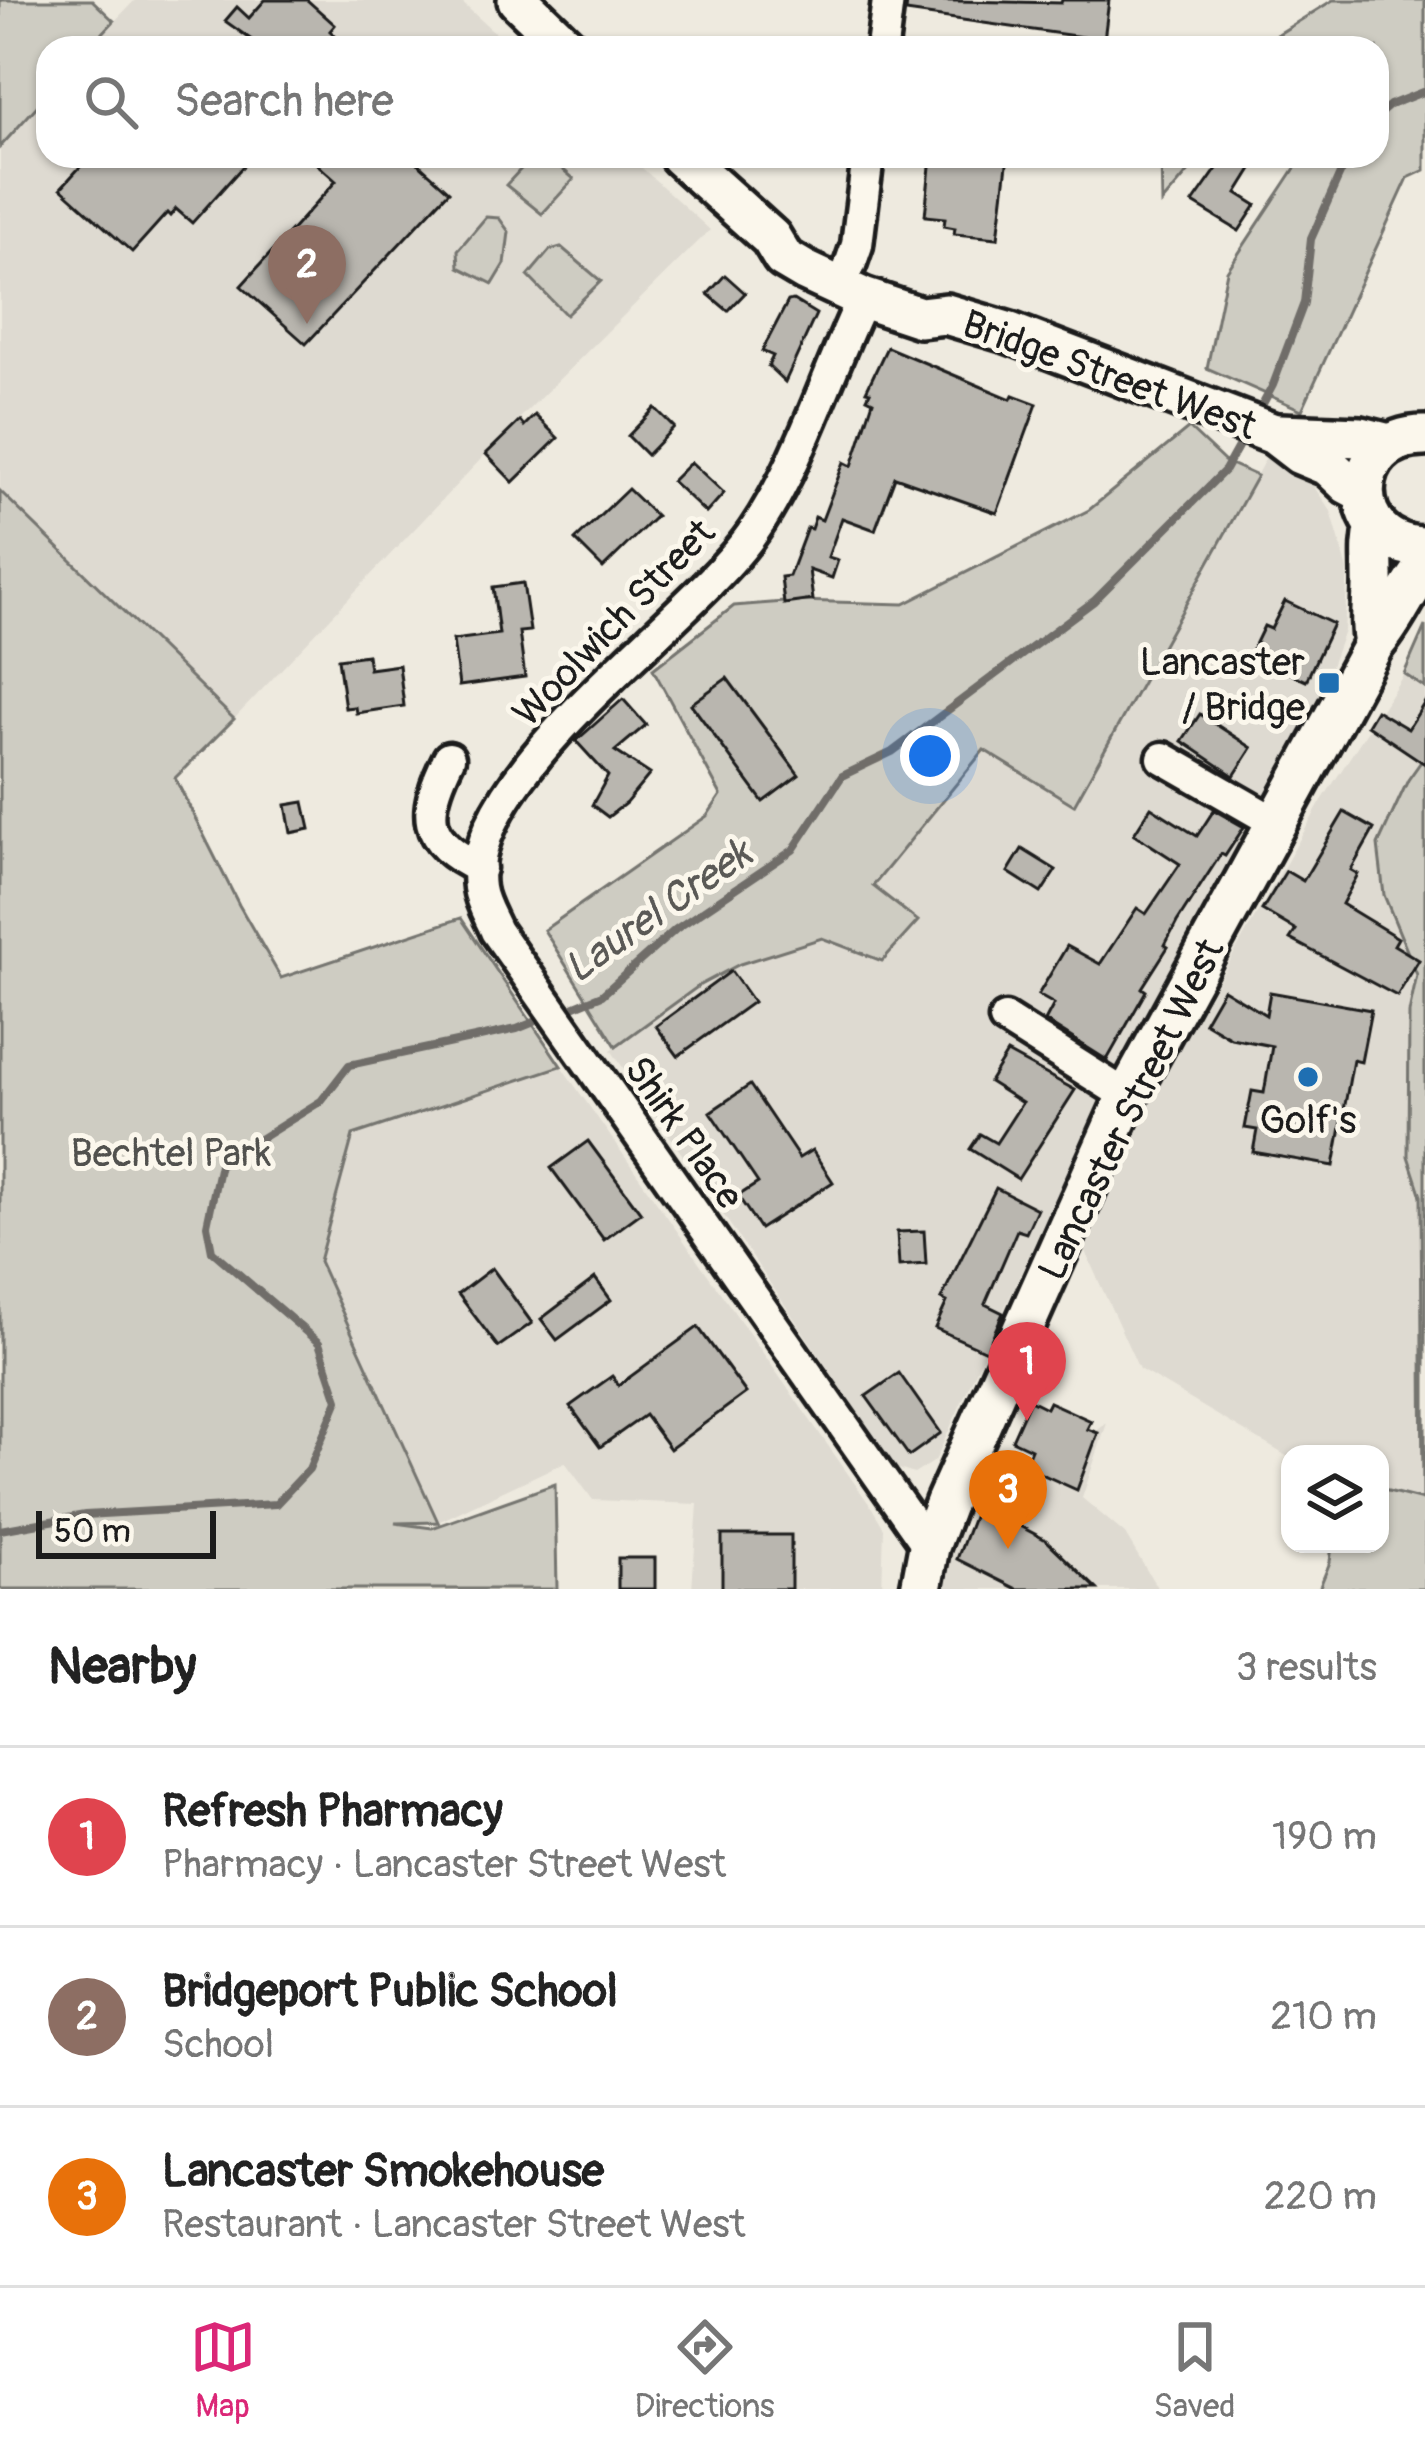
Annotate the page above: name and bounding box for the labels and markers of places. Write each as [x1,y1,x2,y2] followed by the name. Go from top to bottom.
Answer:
[268,225,346,324] pin: 2
[1140,638,1305,732] place label: Lancaster / Bridge
[1316,670,1342,696] marker: Lancaster / Bridge
[1295,1064,1321,1090] marker: Golf's
[1259,1096,1357,1145] place label: Golf's
[988,1322,1066,1421] pin: 1
[969,1450,1047,1549] pin: 3

